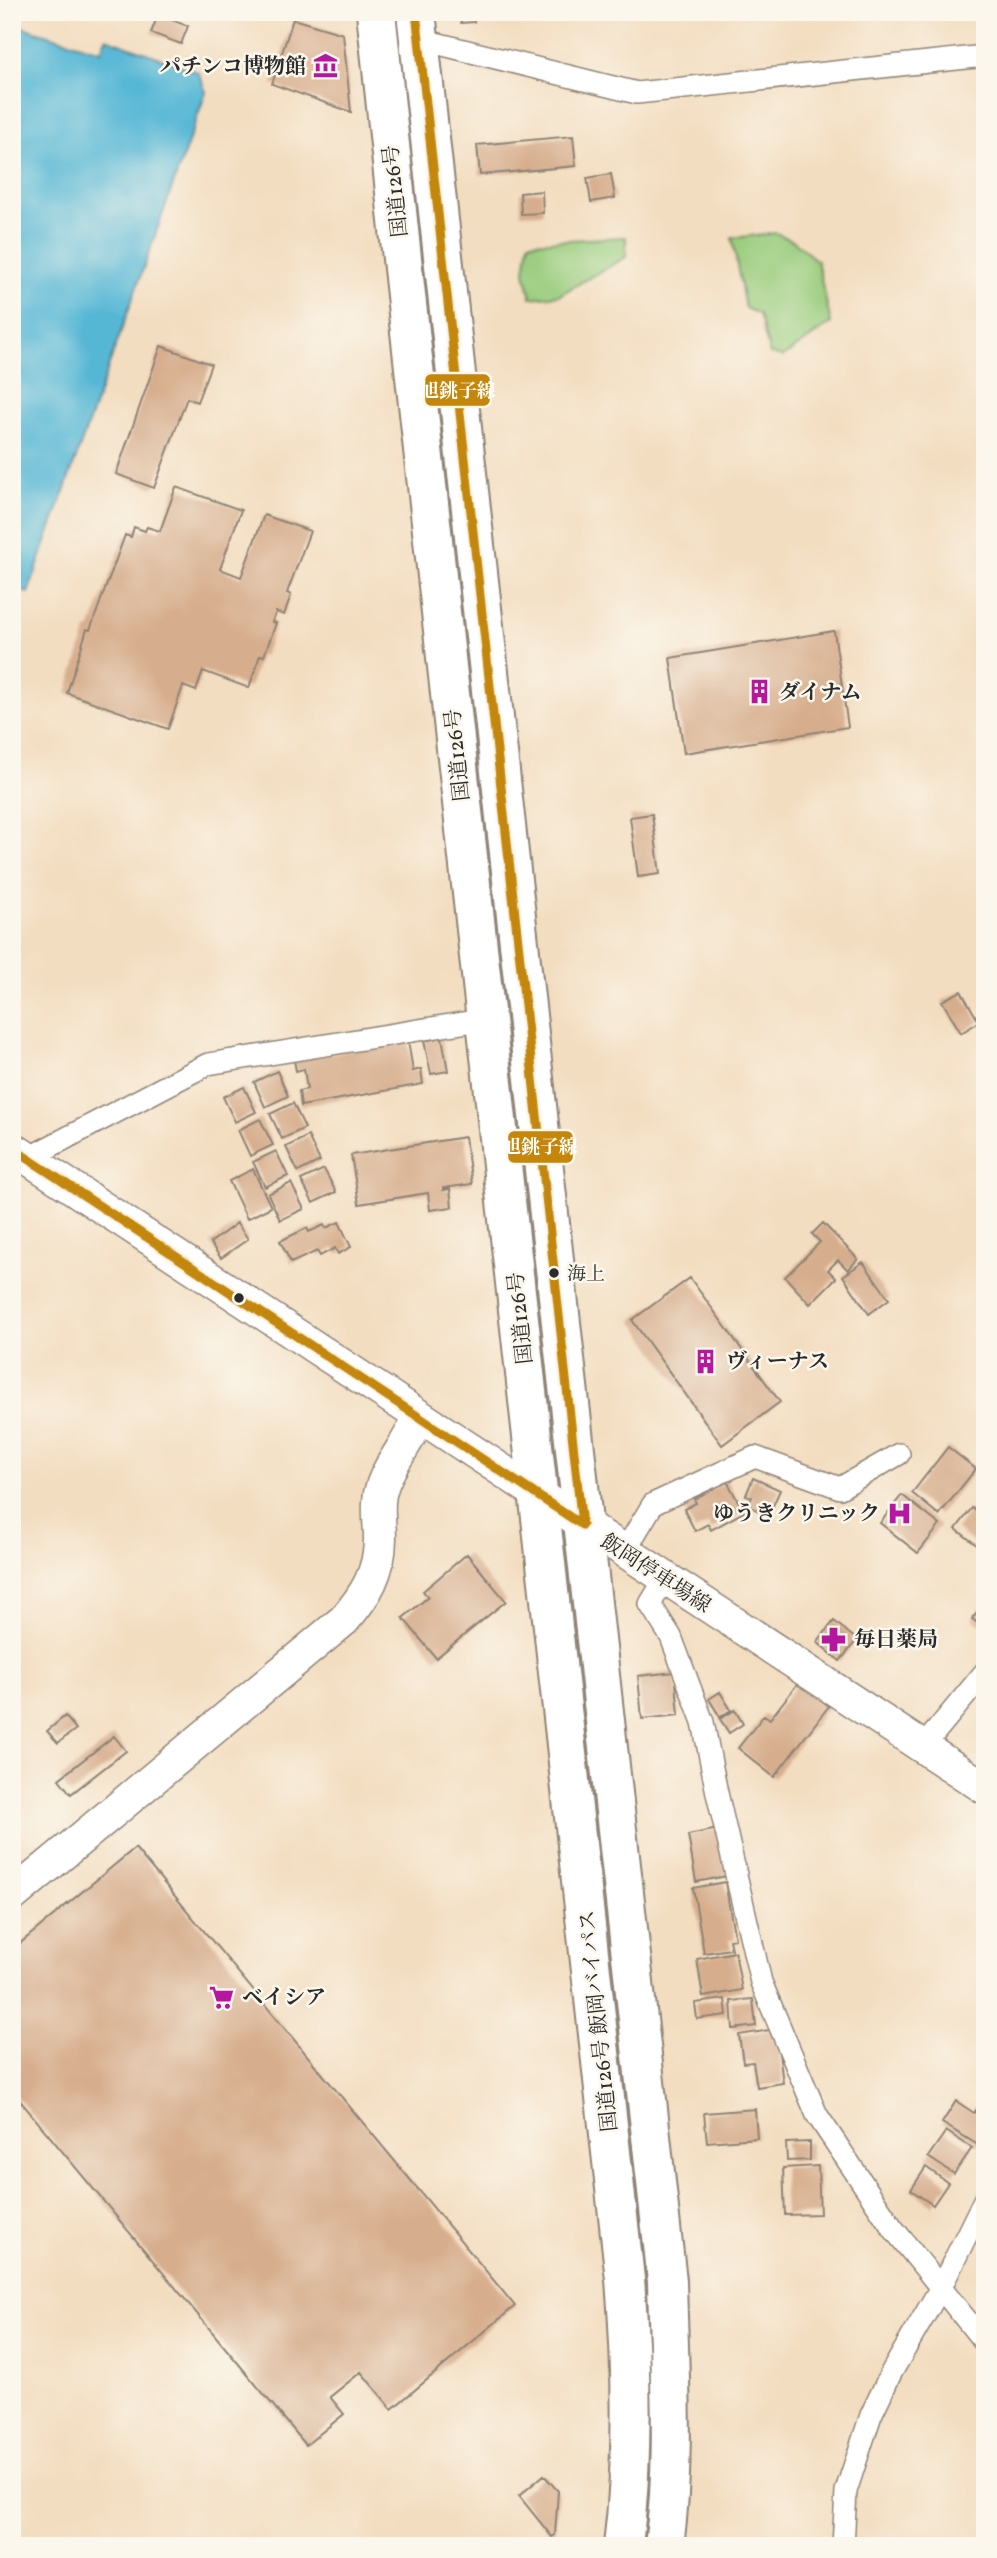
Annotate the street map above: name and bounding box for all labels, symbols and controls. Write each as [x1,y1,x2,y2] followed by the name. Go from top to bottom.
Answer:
[312,52,340,80] museum icon: パチンコ博物館
[160,53,306,82] place label: パチンコ博物館
[377,143,416,239] street label: 国道126号
[424,373,491,407] line badge: 旭銚子線
[420,379,496,405] text: 旭銚子線
[745,678,773,706] building icon: ダイナム
[779,679,862,708] place label: ダイナム
[439,707,478,803] street label: 国道126号
[507,1130,574,1164] line badge: 旭銚子線
[502,1135,578,1161] text: 旭銚子線
[567,1262,605,1288] place label: 海上
[547,1266,561,1280] marker: 海上
[502,1270,541,1366] street label: 国道126号
[232,1291,246,1305] unlabelled marker
[692,1347,720,1375] building icon: ヴィーナス
[726,1348,829,1377] place label: ヴィーナス
[886,1499,914,1527] hospital icon: ゆうきクリニック
[713,1500,880,1529] place label: ゆうきクリニック
[594,1528,716,1621] street label: 飯岡停車場線
[820,1625,848,1653] pharmacy icon: 毎日薬局
[854,1626,938,1655] place label: 毎日薬局
[573,1909,626,2133] street label: 国道126号 飯岡バイパス
[208,1983,236,2011] supermarket icon: ベイシア
[242,1984,326,2013] place label: ベイシア

